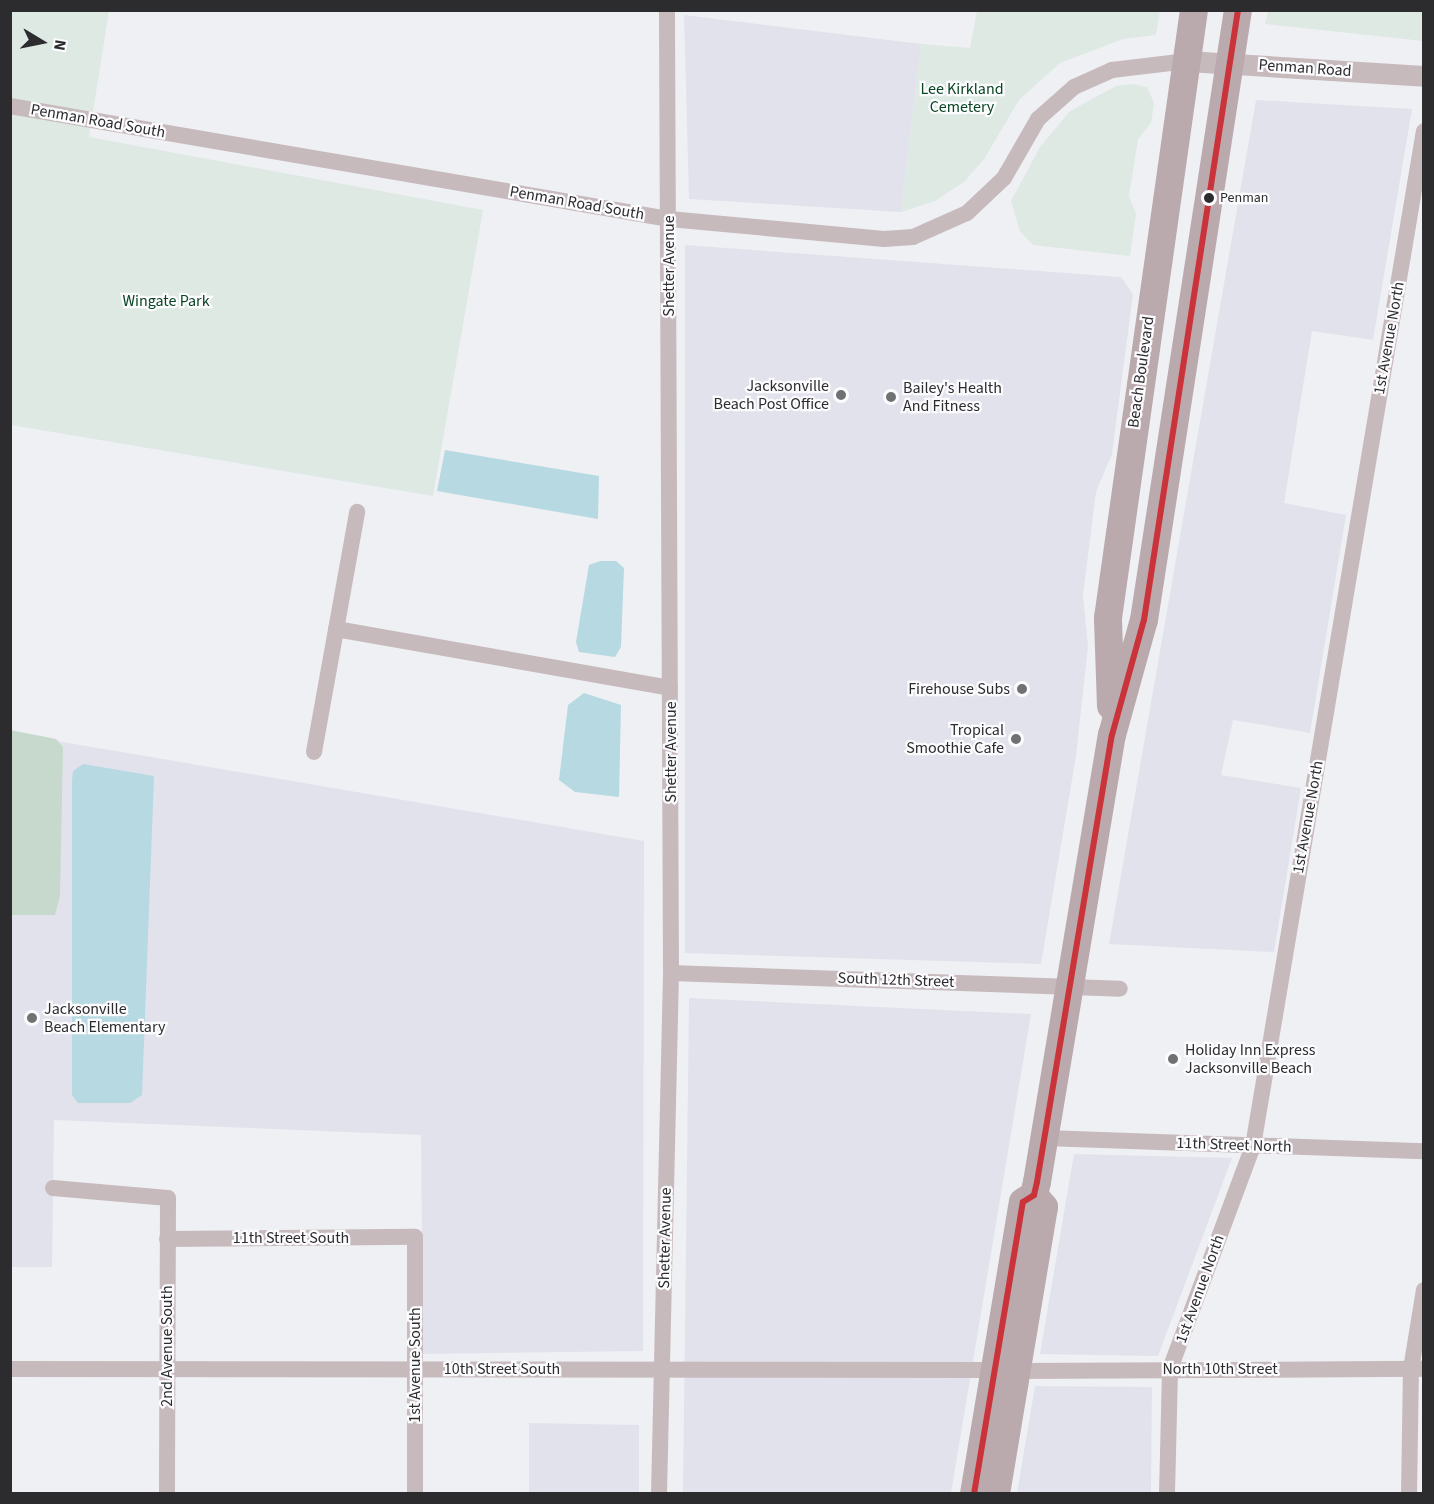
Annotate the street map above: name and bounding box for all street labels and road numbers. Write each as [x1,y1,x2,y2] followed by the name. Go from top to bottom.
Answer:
[1258,55,1352,81] street label: Penman Road
[29,100,167,142] street label: Penman Road South
[508,182,646,224] street label: Penman Road South
[659,215,679,317] street label: Shetter Avenue
[1370,280,1408,396] street label: 1st Avenue North
[1124,315,1158,429] street label: Beach Boulevard
[661,701,681,803] street label: Shetter Avenue
[1289,759,1327,875] street label: 1st Avenue North
[837,968,955,992] street label: South 12th Street
[1176,1133,1292,1157] street label: 11th Street North
[655,1187,675,1289] street label: Shetter Avenue
[233,1228,349,1248] street label: 11th Street South
[1171,1232,1229,1346] street label: 1st Avenue North
[157,1285,177,1407] street label: 2nd Avenue South
[405,1307,425,1423] street label: 1st Avenue South
[444,1359,560,1379] street label: 10th Street South
[1162,1359,1278,1379] street label: North 10th Street

